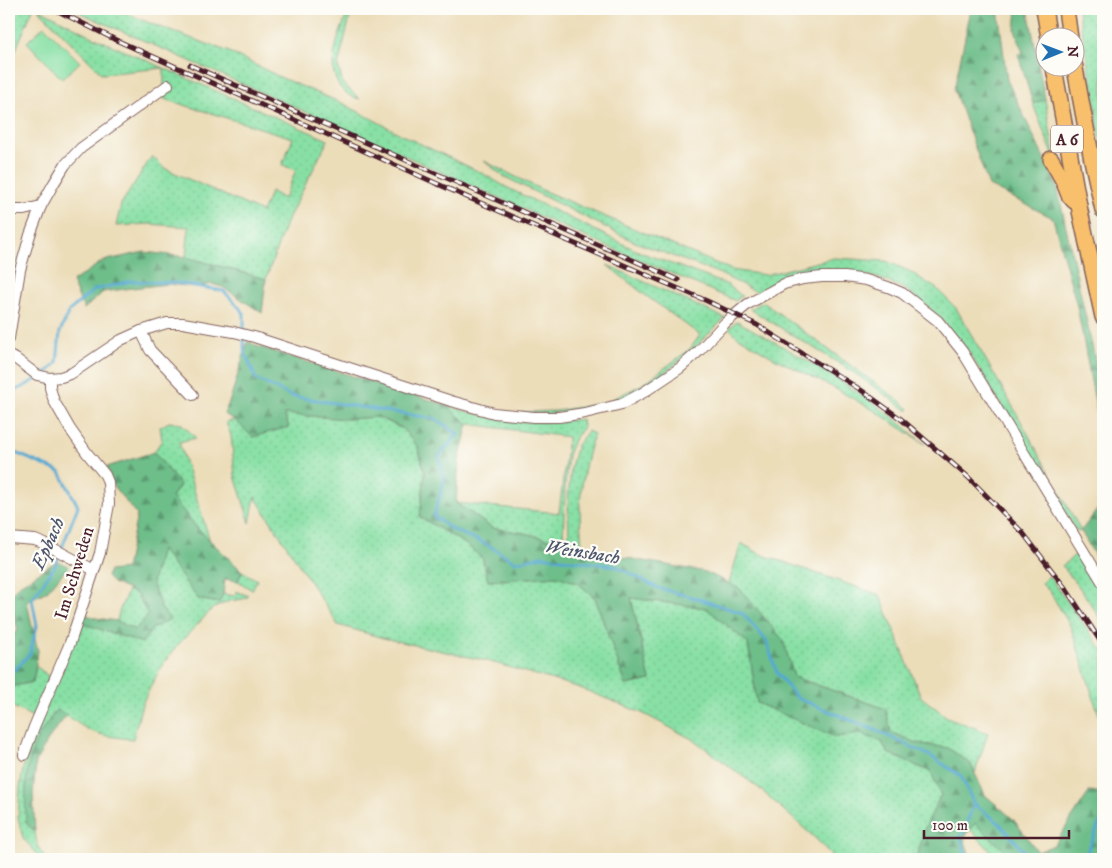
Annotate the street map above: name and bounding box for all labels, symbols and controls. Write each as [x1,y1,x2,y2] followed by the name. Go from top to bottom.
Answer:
[1034,28,1084,78] north arrow
[1063,46,1081,58] text: N
[1051,126,1083,152] road number: A 6
[26,514,71,574] water label: Epbach
[50,524,100,622] street label: Im Schweden
[544,535,622,570] water label: Weinsbach
[924,808,1070,840] scale bar
[932,816,968,835] text: 100 m

